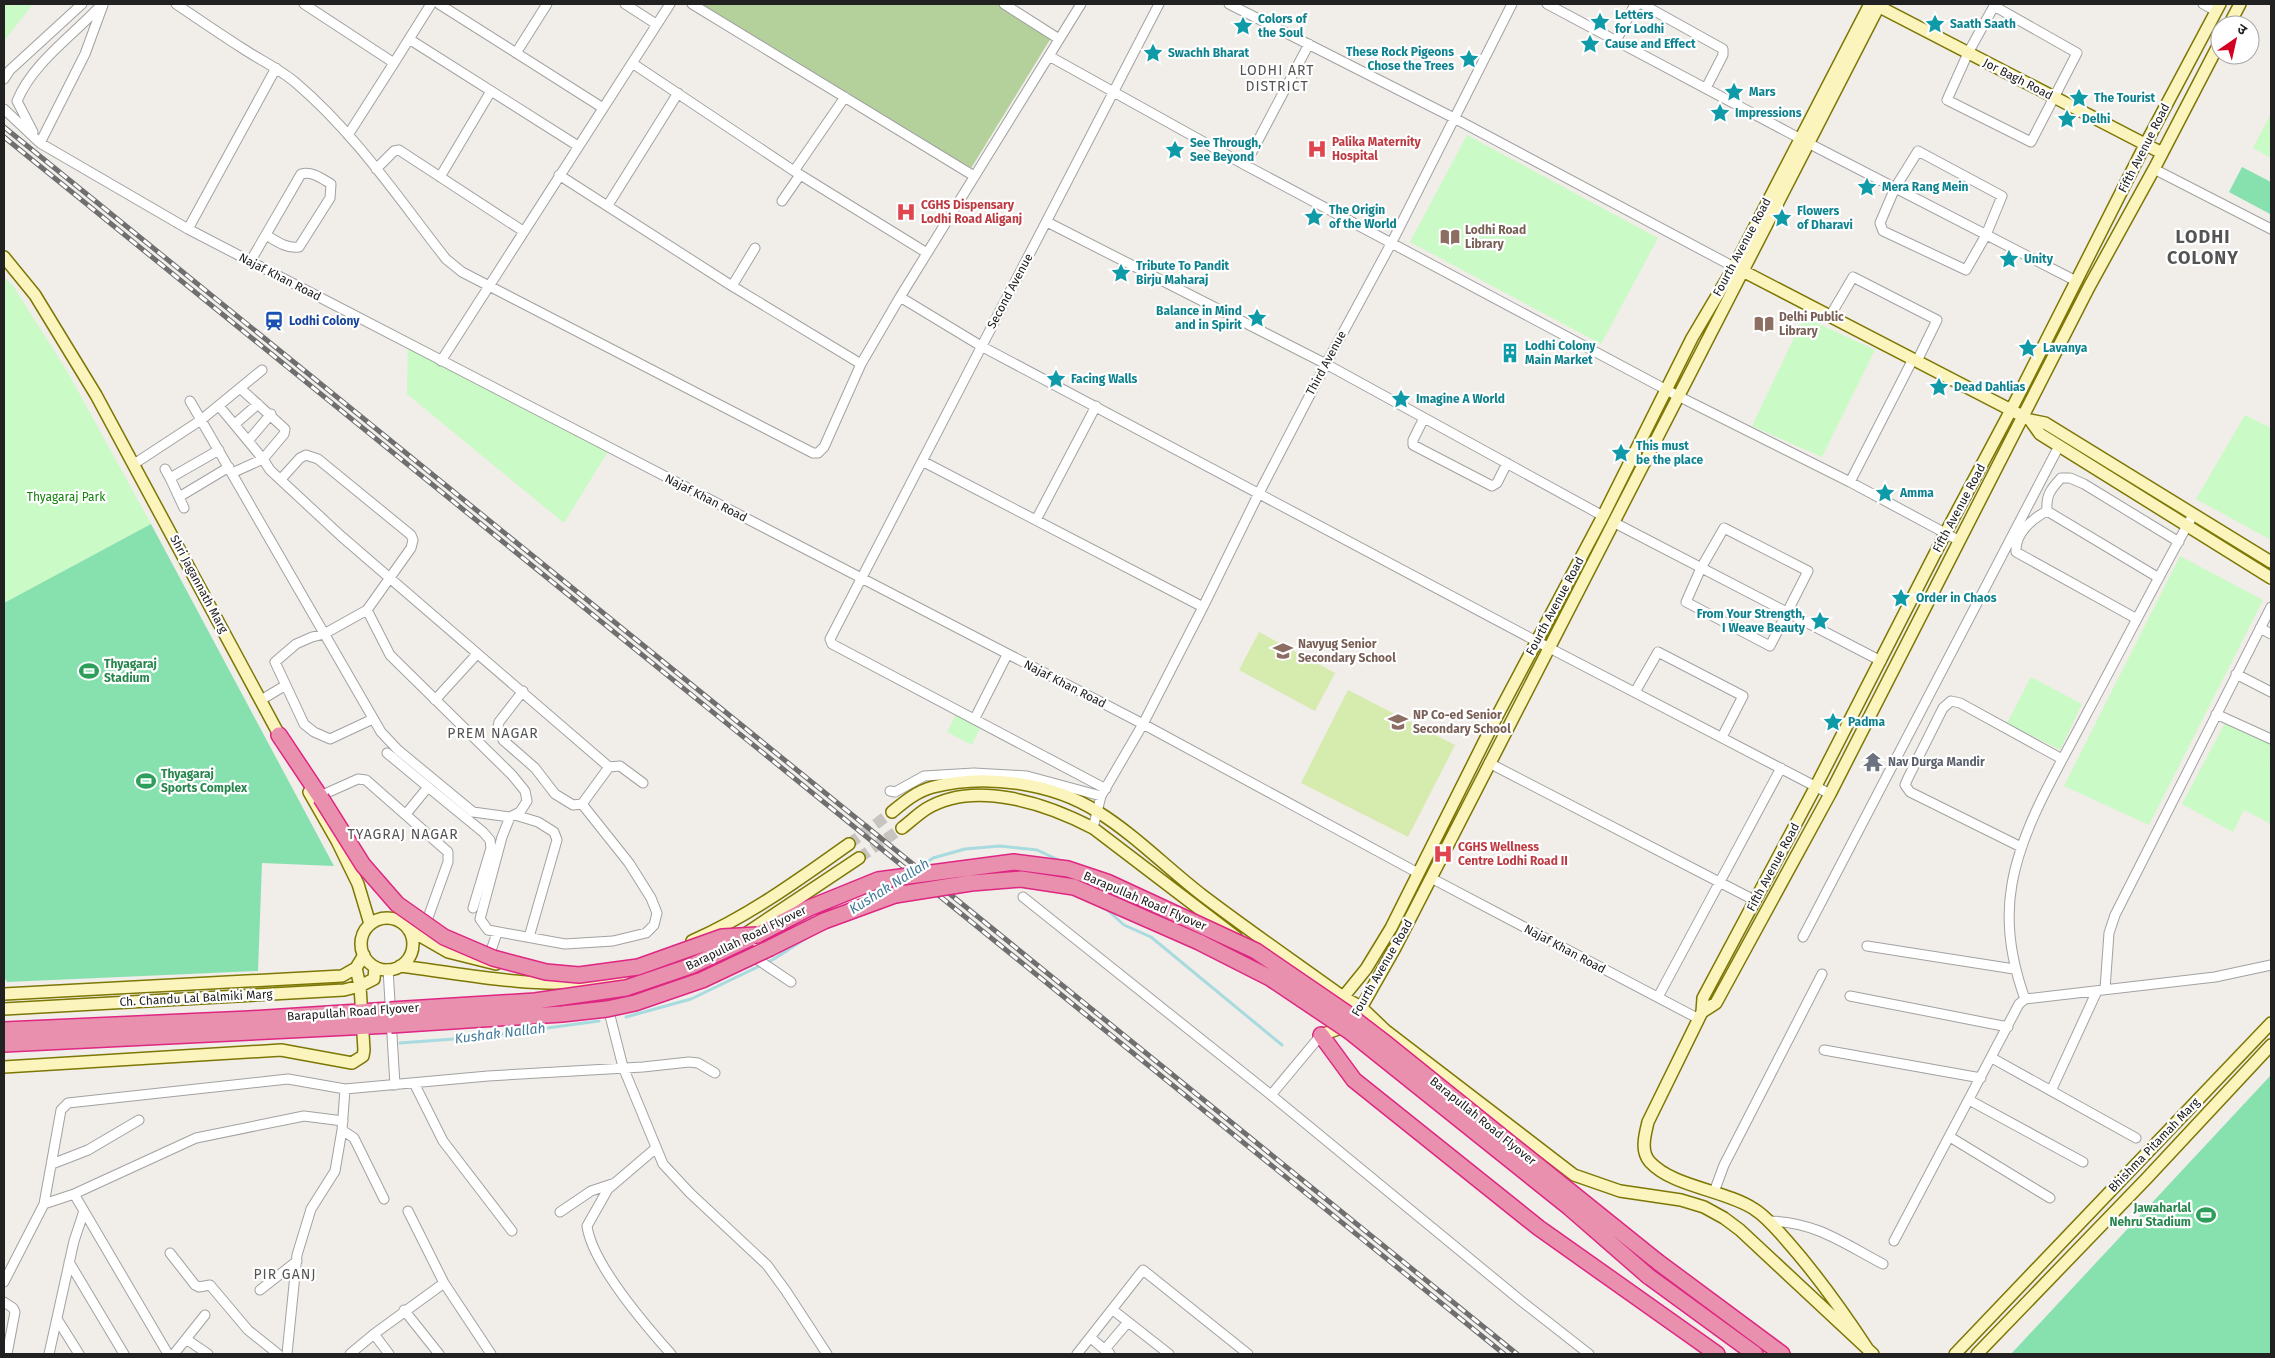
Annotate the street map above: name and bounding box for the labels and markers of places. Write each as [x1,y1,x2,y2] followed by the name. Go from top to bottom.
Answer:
[1615,8,1664,36] place label: Letters for Lodhi
[1589,11,1611,33] place icon: Letters for Lodhi
[1258,12,1308,40] place label: Colors of the Soul
[1924,13,1946,35] place icon: Saath Saath
[1232,15,1254,37] place icon: Colors of the Soul
[1950,17,2016,31] place label: Saath Saath
[1579,33,1601,55] place icon: Cause and Effect
[1605,37,1696,51] place label: Cause and Effect
[1142,42,1164,64] place icon: Swachh Bharat
[1346,45,1454,73] place label: These Rock Pigeons Chose the Trees
[1168,46,1250,60] place label: Swachh Bharat
[1458,48,1480,70] place icon: These Rock Pigeons Chose the Trees
[1723,81,1745,103] place icon: Mars
[1749,85,1776,99] place label: Mars
[2068,87,2090,109] place icon: The Tourist
[2094,91,2156,105] place label: The Tourist
[1709,102,1731,124] place icon: Impressions
[1735,106,1802,120] place label: Impressions
[2056,108,2078,130] place icon: Delhi
[2082,112,2110,126] place label: Delhi
[1332,135,1422,163] place label: Palika Maternity Hospital
[1190,136,1261,164] place label: See Through, See Beyond
[1306,138,1328,160] hospital icon: Palika Maternity Hospital
[1164,139,1186,161] place icon: See Through, See Beyond
[1856,176,1878,198] place icon: Mera Rang Mein
[1882,180,1969,194] place label: Mera Rang Mein
[921,198,1022,226] place label: CGHS Dispensary Lodhi Road Aliganj
[895,201,917,223] hospital icon: CGHS Dispensary Lodhi Road Aliganj
[1329,203,1397,231] place label: The Origin of the World
[1797,204,1853,232] place label: Flowers of Dharavi
[1303,206,1325,228] place icon: The Origin of the World
[1771,207,1793,229] place icon: Flowers of Dharavi
[1465,223,1526,251] place label: Lodhi Road Library
[1439,226,1461,248] library icon: Lodhi Road Library
[1998,248,2020,270] place icon: Unity
[2024,252,2054,266] place label: Unity
[1136,259,1230,287] place label: Tribute To Pandit Birju Maharaj
[1110,262,1132,284] place icon: Tribute To Pandit Birju Maharaj
[1156,304,1242,332] place label: Balance in Mind and in Spirit
[1246,307,1268,329] place icon: Balance in Mind and in Spirit
[263,310,285,332] station icon: Lodhi Colony
[1779,310,1844,338] place label: Delhi Public Library
[1753,313,1775,335] library icon: Delhi Public Library
[289,314,360,328] place label: Lodhi Colony
[2017,337,2039,359] place icon: Lavanya
[1525,339,1596,367] place label: Lodhi Colony Main Market
[2043,341,2088,355] place label: Lavanya
[1499,342,1521,364] building icon: Lodhi Colony Main Market
[1045,368,1067,390] place icon: Facing Walls
[1071,372,1138,386] place label: Facing Walls
[1928,376,1950,398] place icon: Dead Dahlias
[1954,380,2026,394] place label: Dead Dahlias
[1390,388,1412,410] place icon: Imagine A World
[1416,392,1505,406] place label: Imagine A World
[1636,439,1703,467] place label: This must be the place
[1610,442,1632,464] place icon: This must be the place
[1874,482,1896,504] place icon: Amma
[1899,486,1934,500] place label: Amma
[1890,587,1912,609] place icon: Order in Chaos
[1916,591,1997,605] place label: Order in Chaos
[1697,607,1806,635] place label: From Your Strength, I Weave Beauty
[1809,610,1831,632] place icon: From Your Strength, I Weave Beauty
[1298,637,1396,665] place label: Navyug Senior Secondary School
[1272,640,1294,662] school or university icon: Navyug Senior Secondary School
[104,657,157,685] place label: Thyagaraj Stadium
[78,660,100,682] sports icon: Thyagaraj Stadium
[1413,708,1511,736] place label: NP Co-ed Senior Secondary School
[1387,711,1409,733] school or university icon: NP Co-ed Senior Secondary School
[1822,711,1844,733] place icon: Padma
[1848,715,1885,729] place label: Padma
[1862,751,1884,773] temple icon: Nav Durga Mandir
[1888,755,1985,769] place label: Nav Durga Mandir
[161,767,248,795] place label: Thyagaraj Sports Complex
[135,770,157,792] sports icon: Thyagaraj Sports Complex
[1458,840,1568,868] place label: CGHS Wellness Centre Lodhi Road II
[1432,843,1454,865] hospital icon: CGHS Wellness Centre Lodhi Road II
[2109,1201,2191,1229] place label: Jawaharlal Nehru Stadium
[2195,1204,2217,1226] sports icon: Jawaharlal Nehru Stadium

